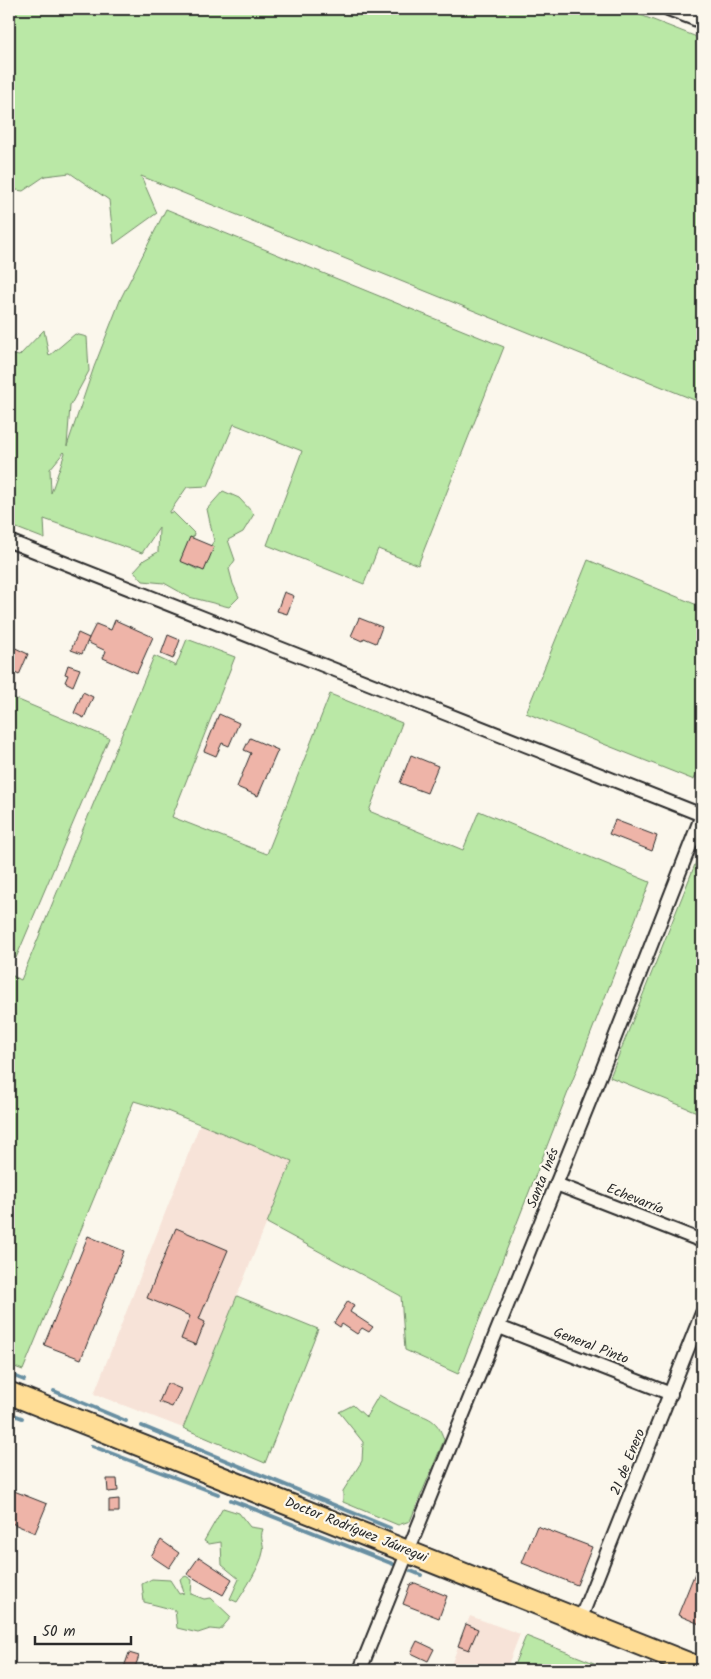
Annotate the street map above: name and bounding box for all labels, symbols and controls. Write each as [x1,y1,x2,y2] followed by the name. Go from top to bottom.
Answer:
[521,1145,565,1211] street label: Santa Inés
[603,1178,667,1220] street label: Echevarría
[550,1322,632,1370] street label: General Pinto
[605,1425,651,1499] street label: 21 de Enero
[281,1491,431,1569] street label: Doctor Rodríguez Jáuregui
[35,1614,131,1646] scale bar
[42,1620,76,1644] text: 50 m

